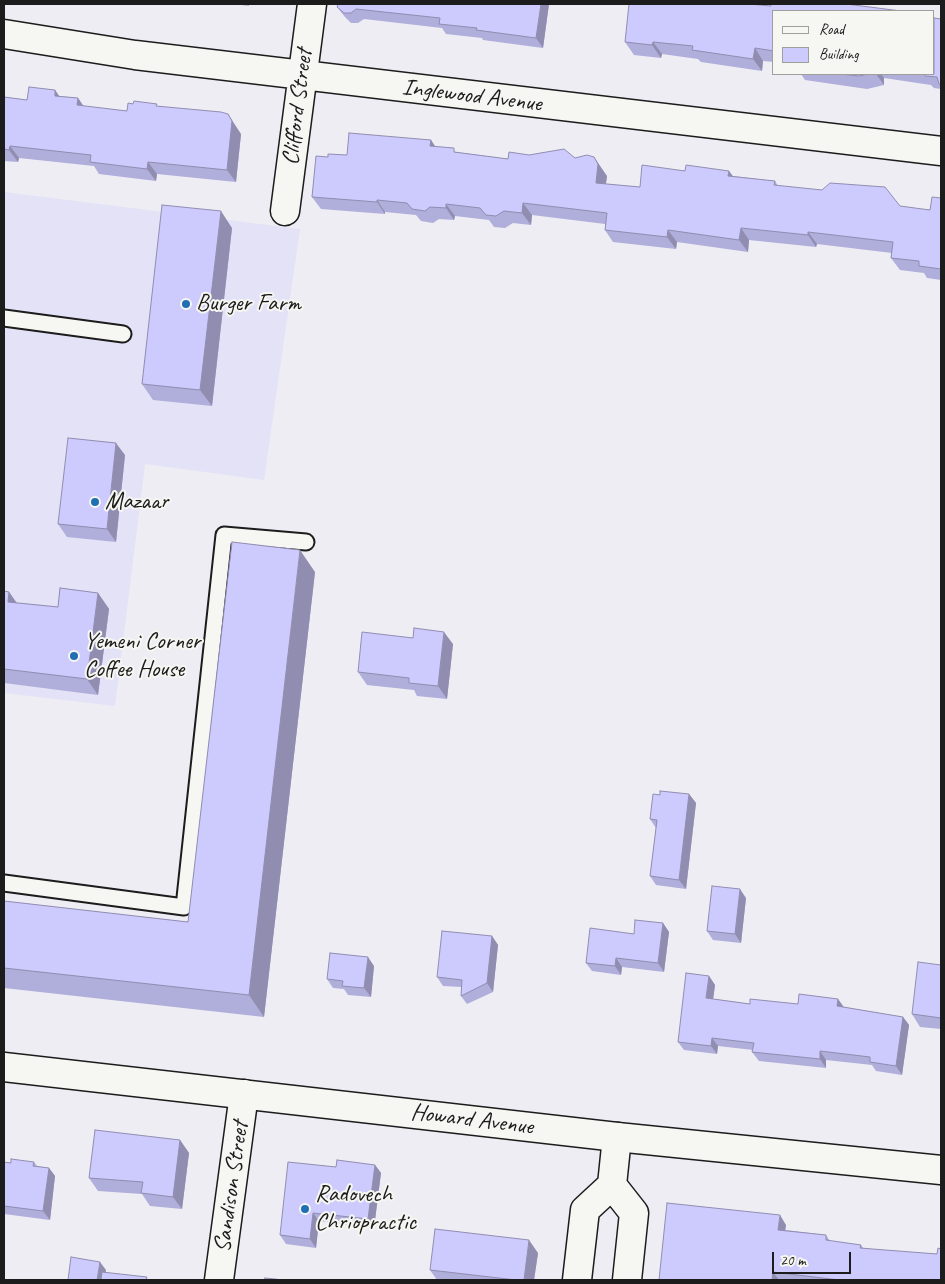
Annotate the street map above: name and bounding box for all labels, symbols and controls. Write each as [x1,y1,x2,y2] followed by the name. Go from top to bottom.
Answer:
[772,10,935,75] legend
[819,20,844,39] text: Road
[819,45,858,64] text: Building
[277,47,319,167] street label: Clifford Street
[401,73,543,119] street label: Inglewood Avenue
[196,290,301,318] place label: Burger Farm
[180,298,192,310] marker: Burger Farm
[105,488,168,516] place label: Mazaar
[89,496,101,508] marker: Mazaar
[84,628,200,684] place label: Yemeni Corner Coffee House
[68,650,80,662] marker: Yemeni Corner Coffee House
[409,1098,535,1142] street label: Howard Avenue
[209,1120,255,1254] street label: Sandison Street
[315,1181,416,1237] place label: Radovech Chriopractic
[299,1203,311,1215] marker: Radovech Chriopractic
[775,1242,854,1274] scale bar
[780,1251,806,1270] text: 20 m

